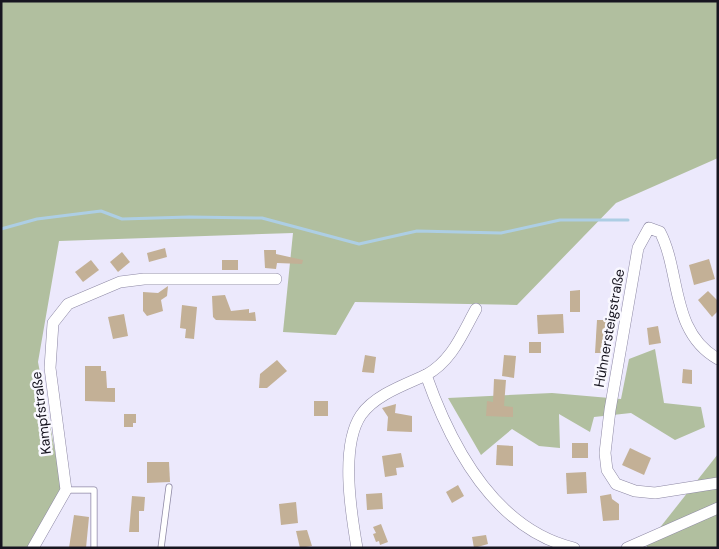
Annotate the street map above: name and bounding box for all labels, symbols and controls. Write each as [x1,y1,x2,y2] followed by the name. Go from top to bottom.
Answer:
[590,267,628,389] street label: Hühnersteigstraße
[27,371,55,455] street label: Kampfstraße

